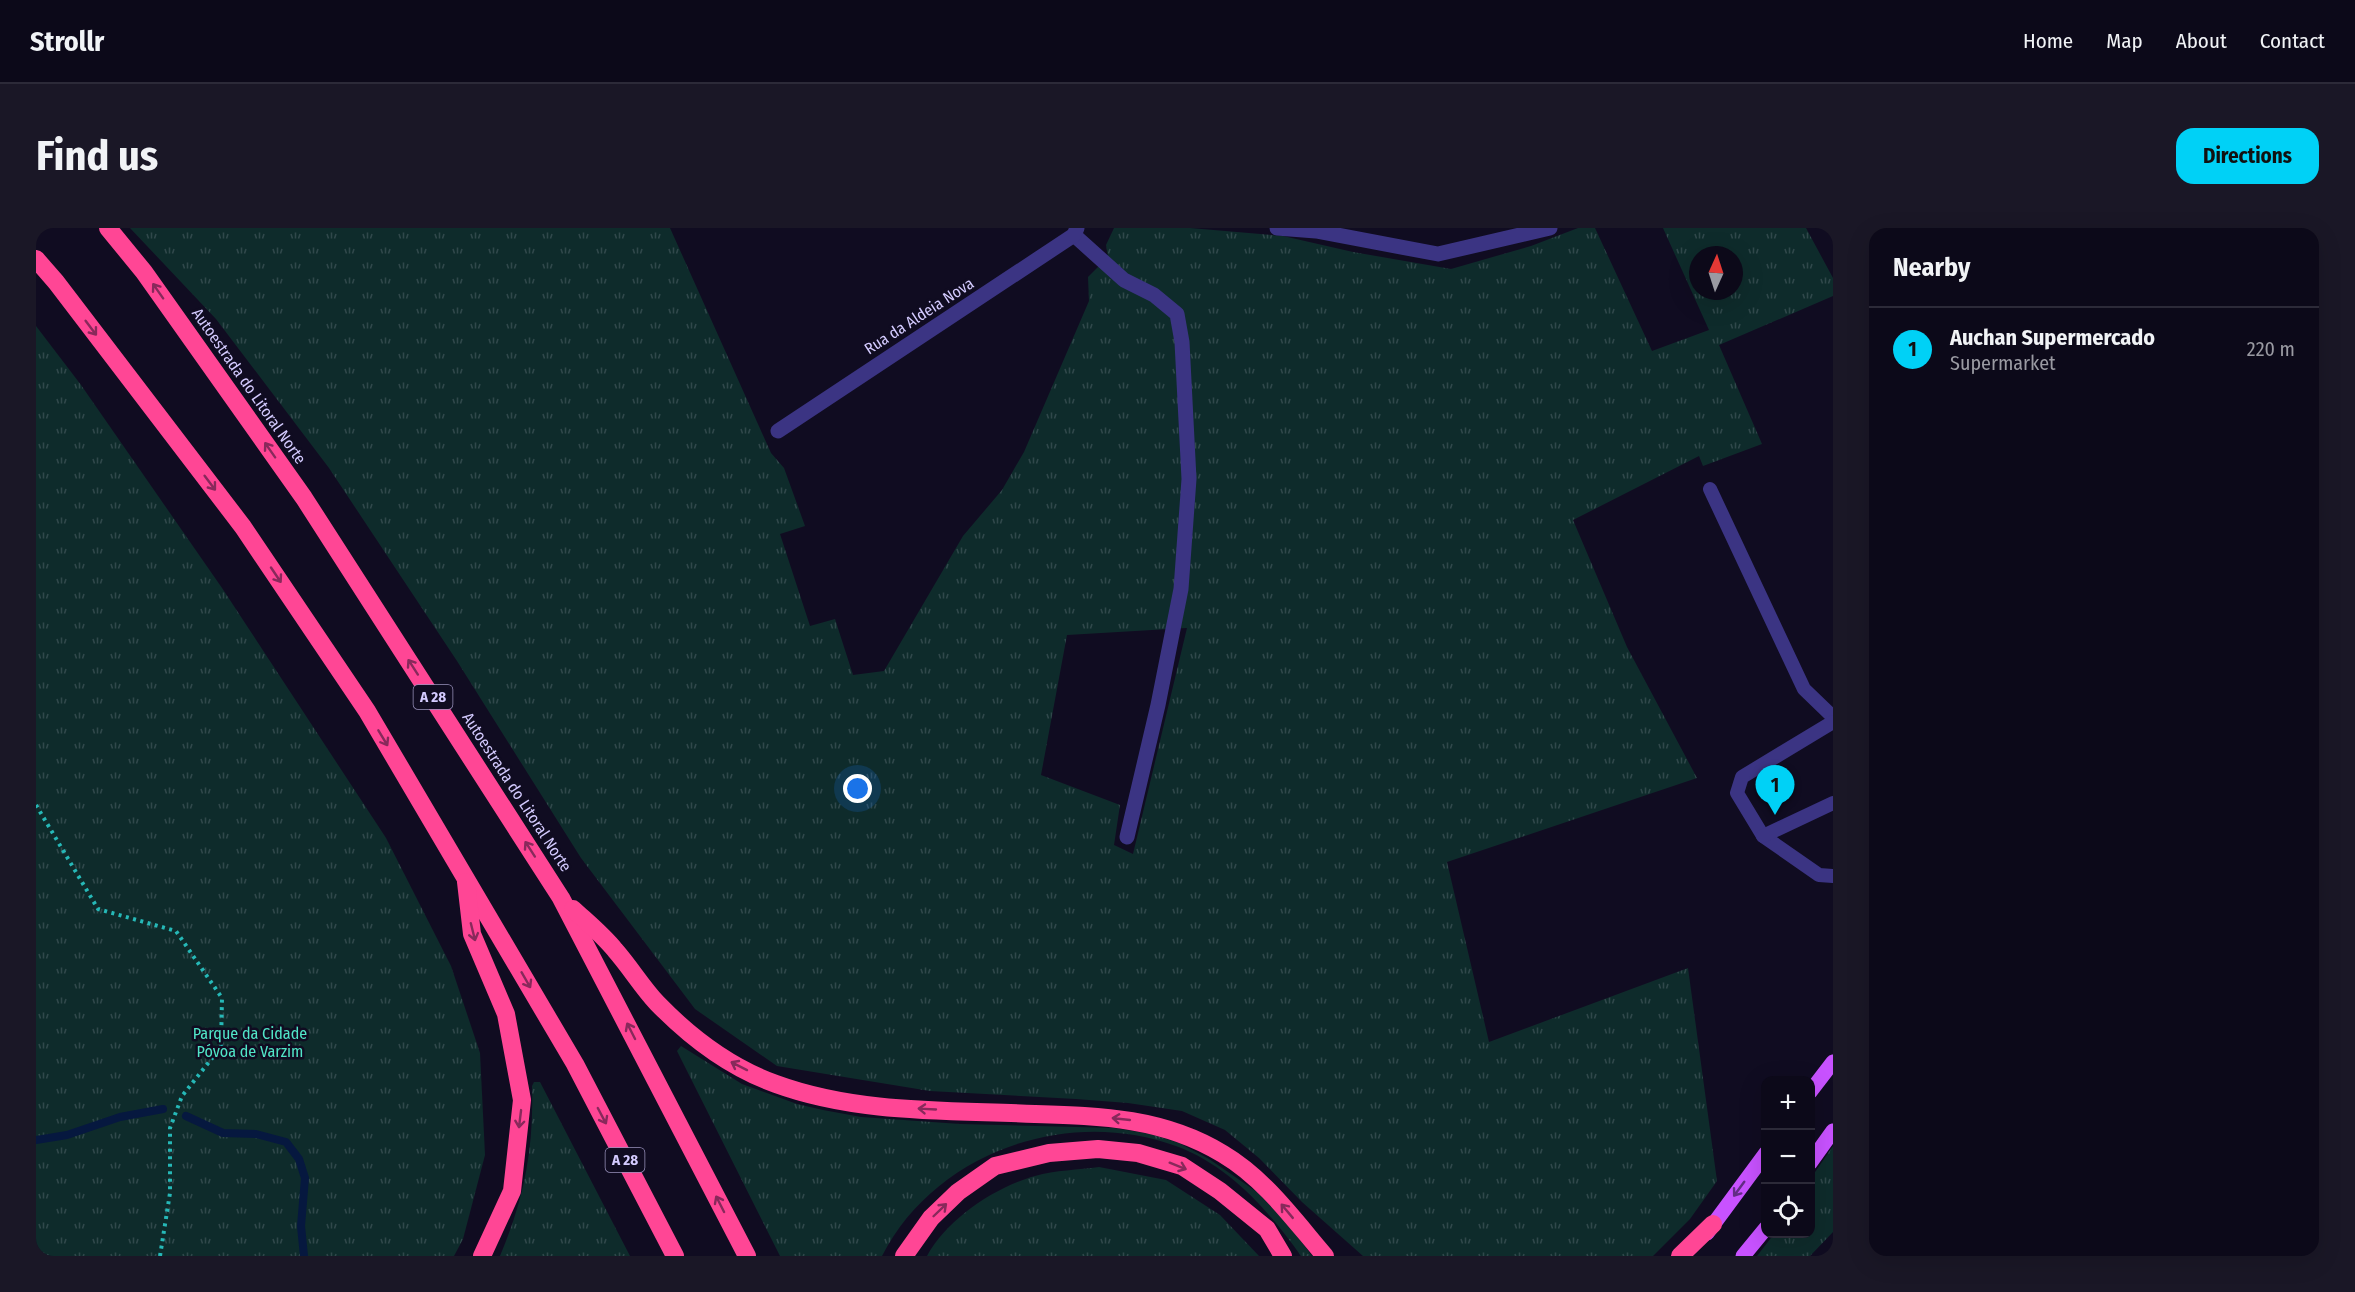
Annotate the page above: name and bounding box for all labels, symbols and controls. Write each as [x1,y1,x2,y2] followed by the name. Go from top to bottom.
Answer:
[30,25,104,58] text: Strollr
[2023,28,2073,54] text: Home
[2106,28,2143,54] text: Map
[2176,28,2227,54] text: About
[2260,28,2325,54] text: Contact
[2176,128,2319,184] button: Directions
[36,131,158,181] text: Find us
[1689,246,1743,300] north arrow
[1893,252,1970,283] text: Nearby
[861,274,977,358] street label: Rua da Aldeia Nova
[152,283,164,299] one-way arrow
[188,304,310,468] street label: Autoestrada do Litoral Norte
[84,320,97,336] one-way arrow
[1950,324,2155,351] text: Auchan Supermercado
[1908,337,1917,361] text: 1
[2247,337,2295,361] text: 220 m
[1950,351,2056,375] text: Supermarket
[264,442,277,458] one-way arrow
[203,475,216,491] one-way arrow
[270,567,282,583] one-way arrow
[407,658,420,675] one-way arrow
[414,685,452,709] road number: A 28
[458,709,576,875] street label: Autoestrada do Litoral Norte
[377,729,389,746] one-way arrow
[1756,766,1794,815] pin: 1
[843,774,872,803] your location
[524,841,536,857] one-way arrow
[468,922,480,941] one-way arrow
[520,971,532,988] one-way arrow
[624,1022,636,1040] one-way arrow
[193,1024,307,1061] park label: Parque da Cidade Póvoa de Varzim
[731,1060,748,1072] one-way arrow
[1761,1076,1815,1238] map controls
[1761,1076,1815,1130] button: +
[917,1103,937,1114] one-way arrow
[597,1107,608,1125] one-way arrow
[514,1108,525,1128] one-way arrow
[1112,1113,1132,1124] one-way arrow
[1761,1130,1815,1184] button: −
[606,1148,644,1172] road number: A 28
[1168,1161,1187,1172] one-way arrow
[1733,1180,1746,1196] one-way arrow
[1761,1184,1815,1238] button: locate
[714,1195,726,1213] one-way arrow
[932,1203,947,1217] one-way arrow
[1280,1204,1294,1219] one-way arrow

